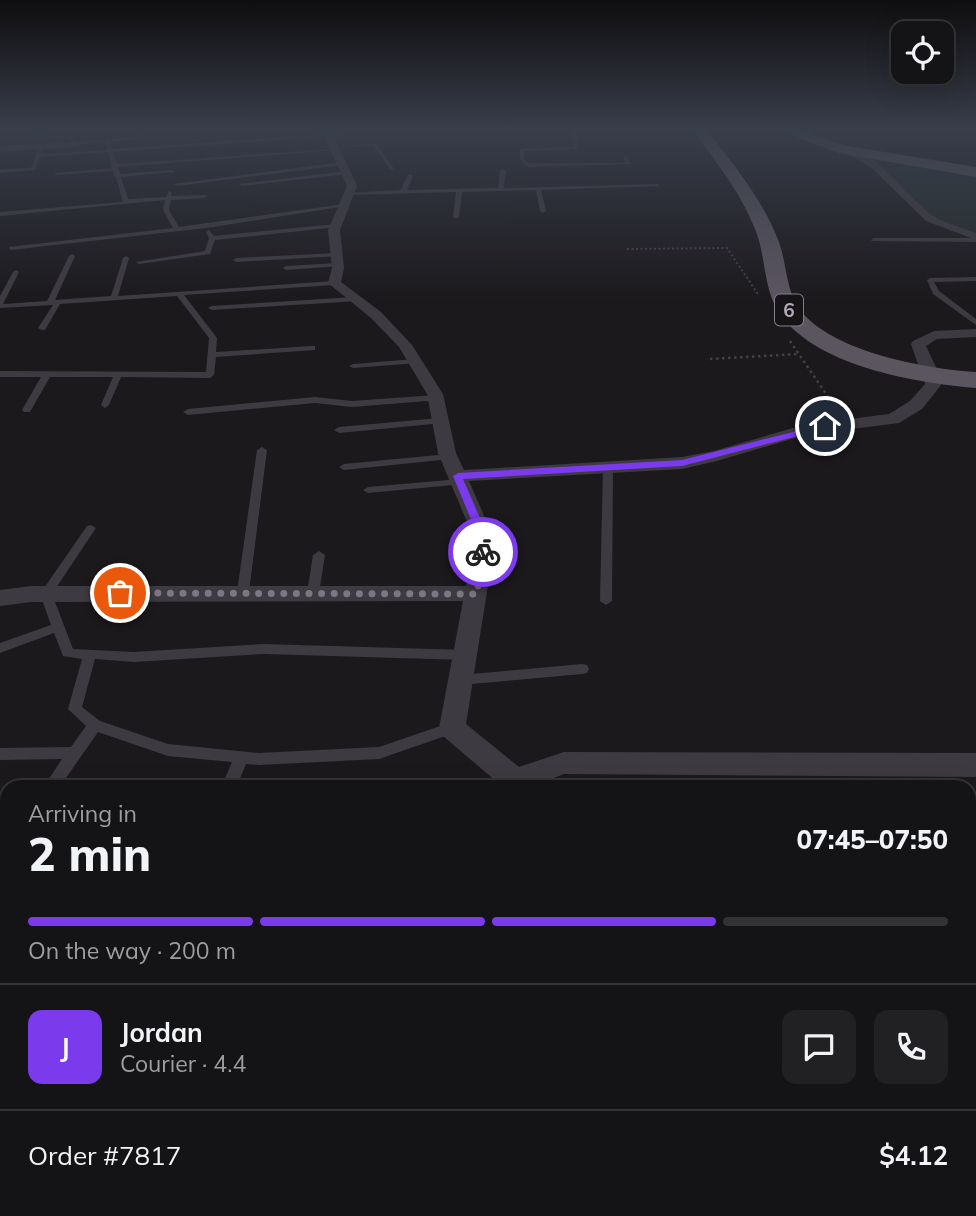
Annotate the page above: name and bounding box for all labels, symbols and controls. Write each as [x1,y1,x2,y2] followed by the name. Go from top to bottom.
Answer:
[891,21,954,84] map controls
[891,21,954,84] button: locate
[775,294,803,326] road number: 6
[795,396,855,456] pin
[806,407,844,445] icon: home
[448,517,518,587] courier
[464,533,502,571] icon: bike
[90,563,150,623] pin
[101,574,139,612] icon: bag
[28,799,137,828] text: Arriving in
[797,823,948,856] text: 07:45–07:50
[28,825,151,883] text: 2 min
[28,936,236,965] text: On the way · 200 m
[782,1010,856,1084] button: chat
[874,1010,948,1084] button: phone
[120,1016,203,1049] text: Jordan
[60,1031,70,1064] text: J
[120,1049,246,1078] text: Courier · 4.4
[28,1139,181,1172] text: Order #7817
[879,1139,948,1172] text: $4.12

